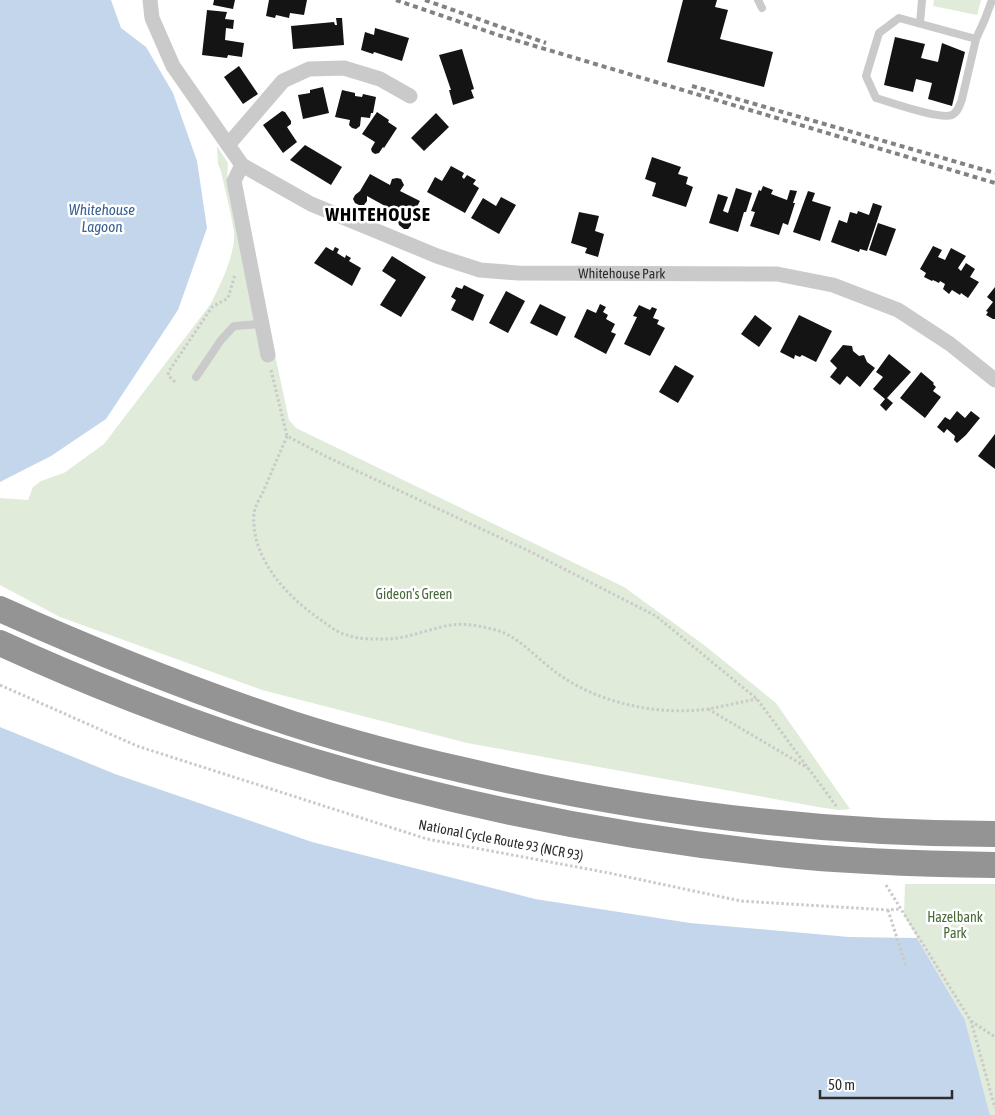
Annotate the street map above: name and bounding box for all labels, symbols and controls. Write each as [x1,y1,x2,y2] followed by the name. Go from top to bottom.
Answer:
[69,201,135,235] water label: Whitehouse Lagoon
[324,203,431,225] district label: WHITEHOUSE
[578,265,666,282] street label: Whitehouse Park
[376,586,452,602] park label: Gideon's Green
[417,816,585,864] street label: National Cycle Route 93 (NCR 93)
[927,909,983,941] park label: Hazelbank Park
[820,1068,952,1100] scale bar
[828,1076,855,1093] text: 50 m

